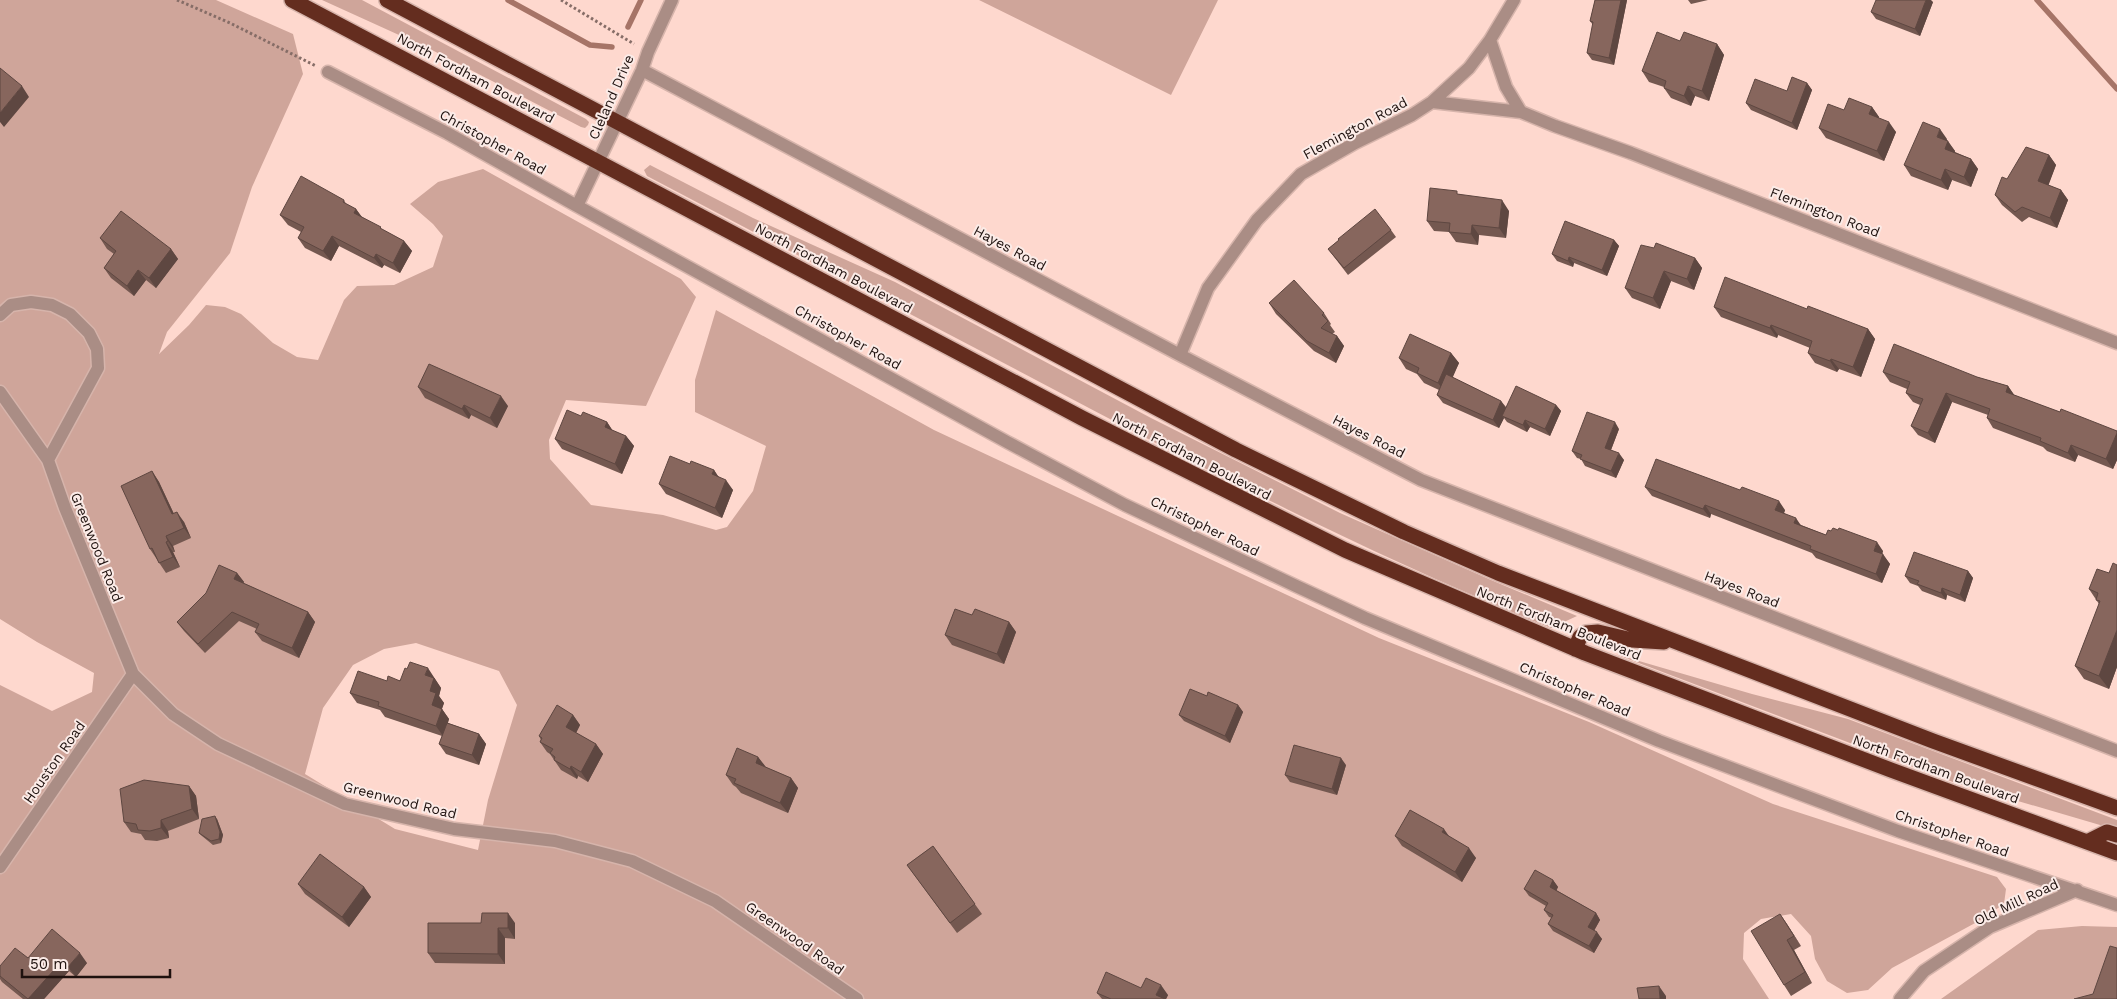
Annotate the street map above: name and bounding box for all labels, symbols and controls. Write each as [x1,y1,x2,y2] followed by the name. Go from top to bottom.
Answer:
[395,30,557,126] street label: North Fordham Boulevard
[585,52,637,142] street label: Cleland Drive
[1300,94,1410,162] street label: Flemington Road
[437,106,549,178] street label: Christopher Road
[1768,184,1882,240] street label: Flemington Road
[753,220,915,316] street label: North Fordham Boulevard
[971,222,1049,274] street label: Hayes Road
[792,301,904,373] street label: Christopher Road
[1110,409,1274,503] street label: North Fordham Boulevard
[1330,411,1408,461] street label: Hayes Road
[68,490,126,604] street label: Greenwood Road
[1148,493,1262,559] street label: Christopher Road
[1702,567,1782,611] street label: Hayes Road
[1474,583,1644,663] street label: North Fordham Boulevard
[1517,658,1633,720] street label: Christopher Road
[20,718,88,806] street label: Houston Road
[1851,731,2021,807] street label: North Fordham Boulevard
[342,778,458,822] street label: Greenwood Road
[1893,806,2011,860] street label: Christopher Road
[1971,876,2061,928] street label: Old Mill Road
[743,898,847,978] street label: Greenwood Road
[22,946,170,978] scale bar
[30,955,67,973] text: 50 m

